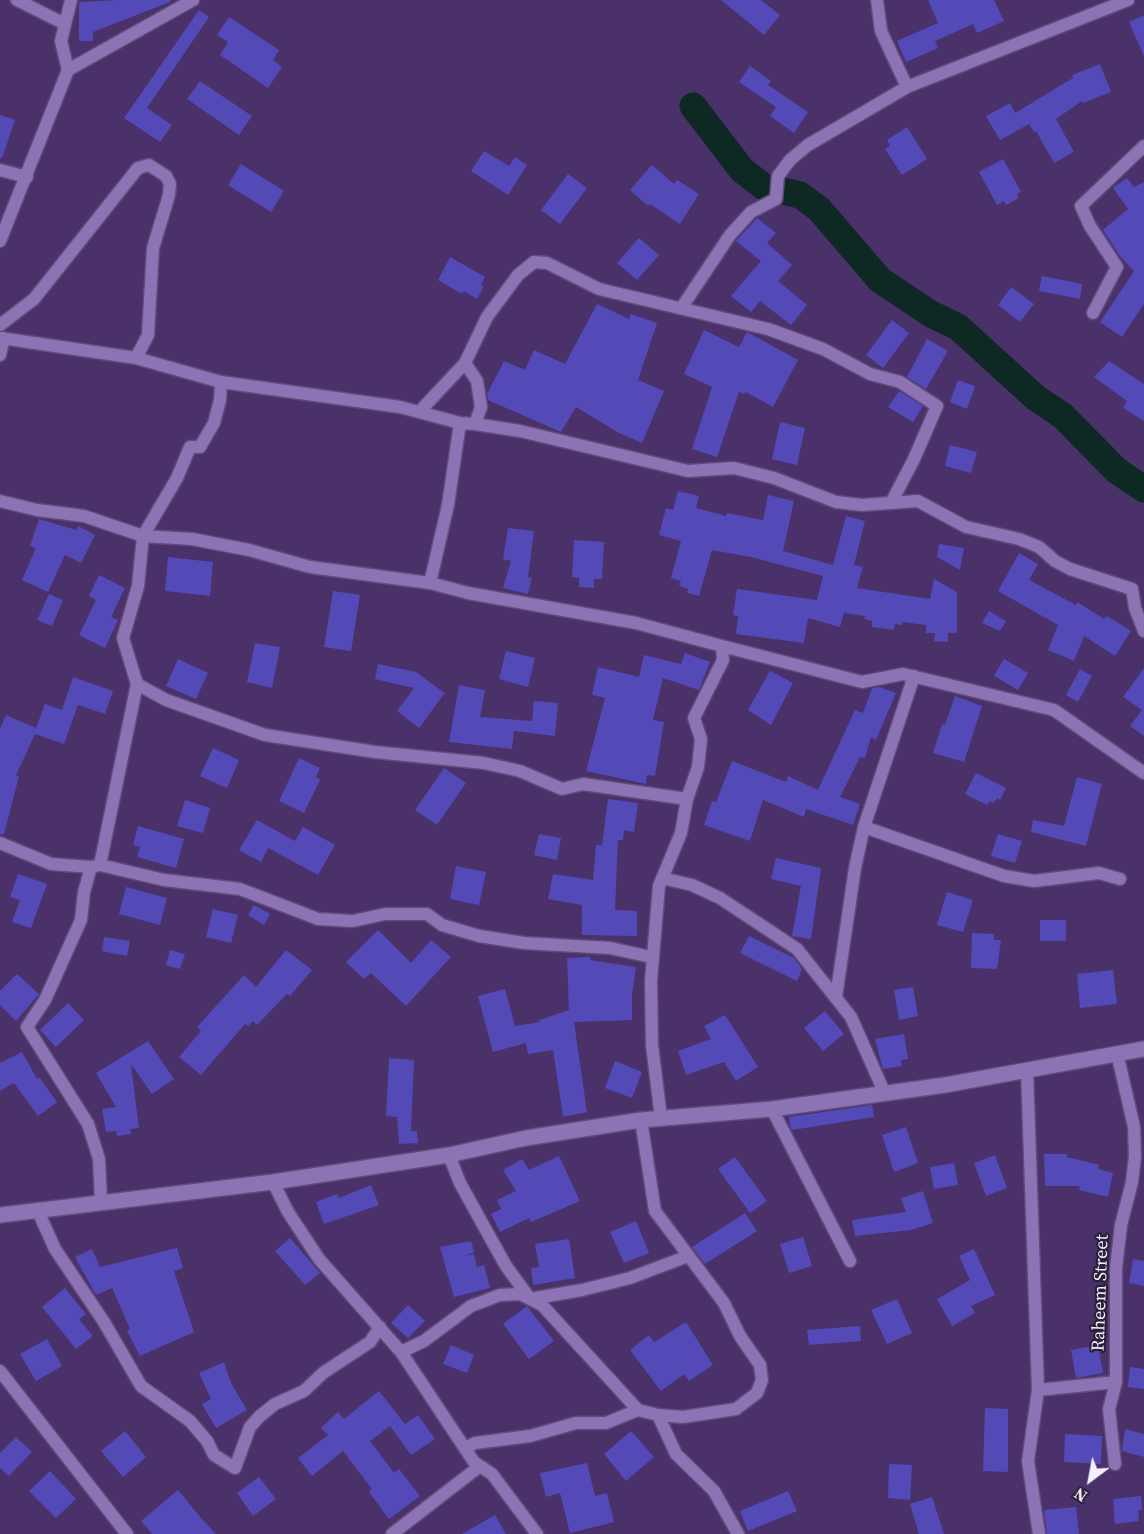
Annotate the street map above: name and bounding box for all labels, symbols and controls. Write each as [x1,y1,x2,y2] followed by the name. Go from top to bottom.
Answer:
[1088,1234,1114,1352] street label: Raheem Street
[1060,1450,1120,1510] north arrow
[1070,1483,1091,1508] text: N

